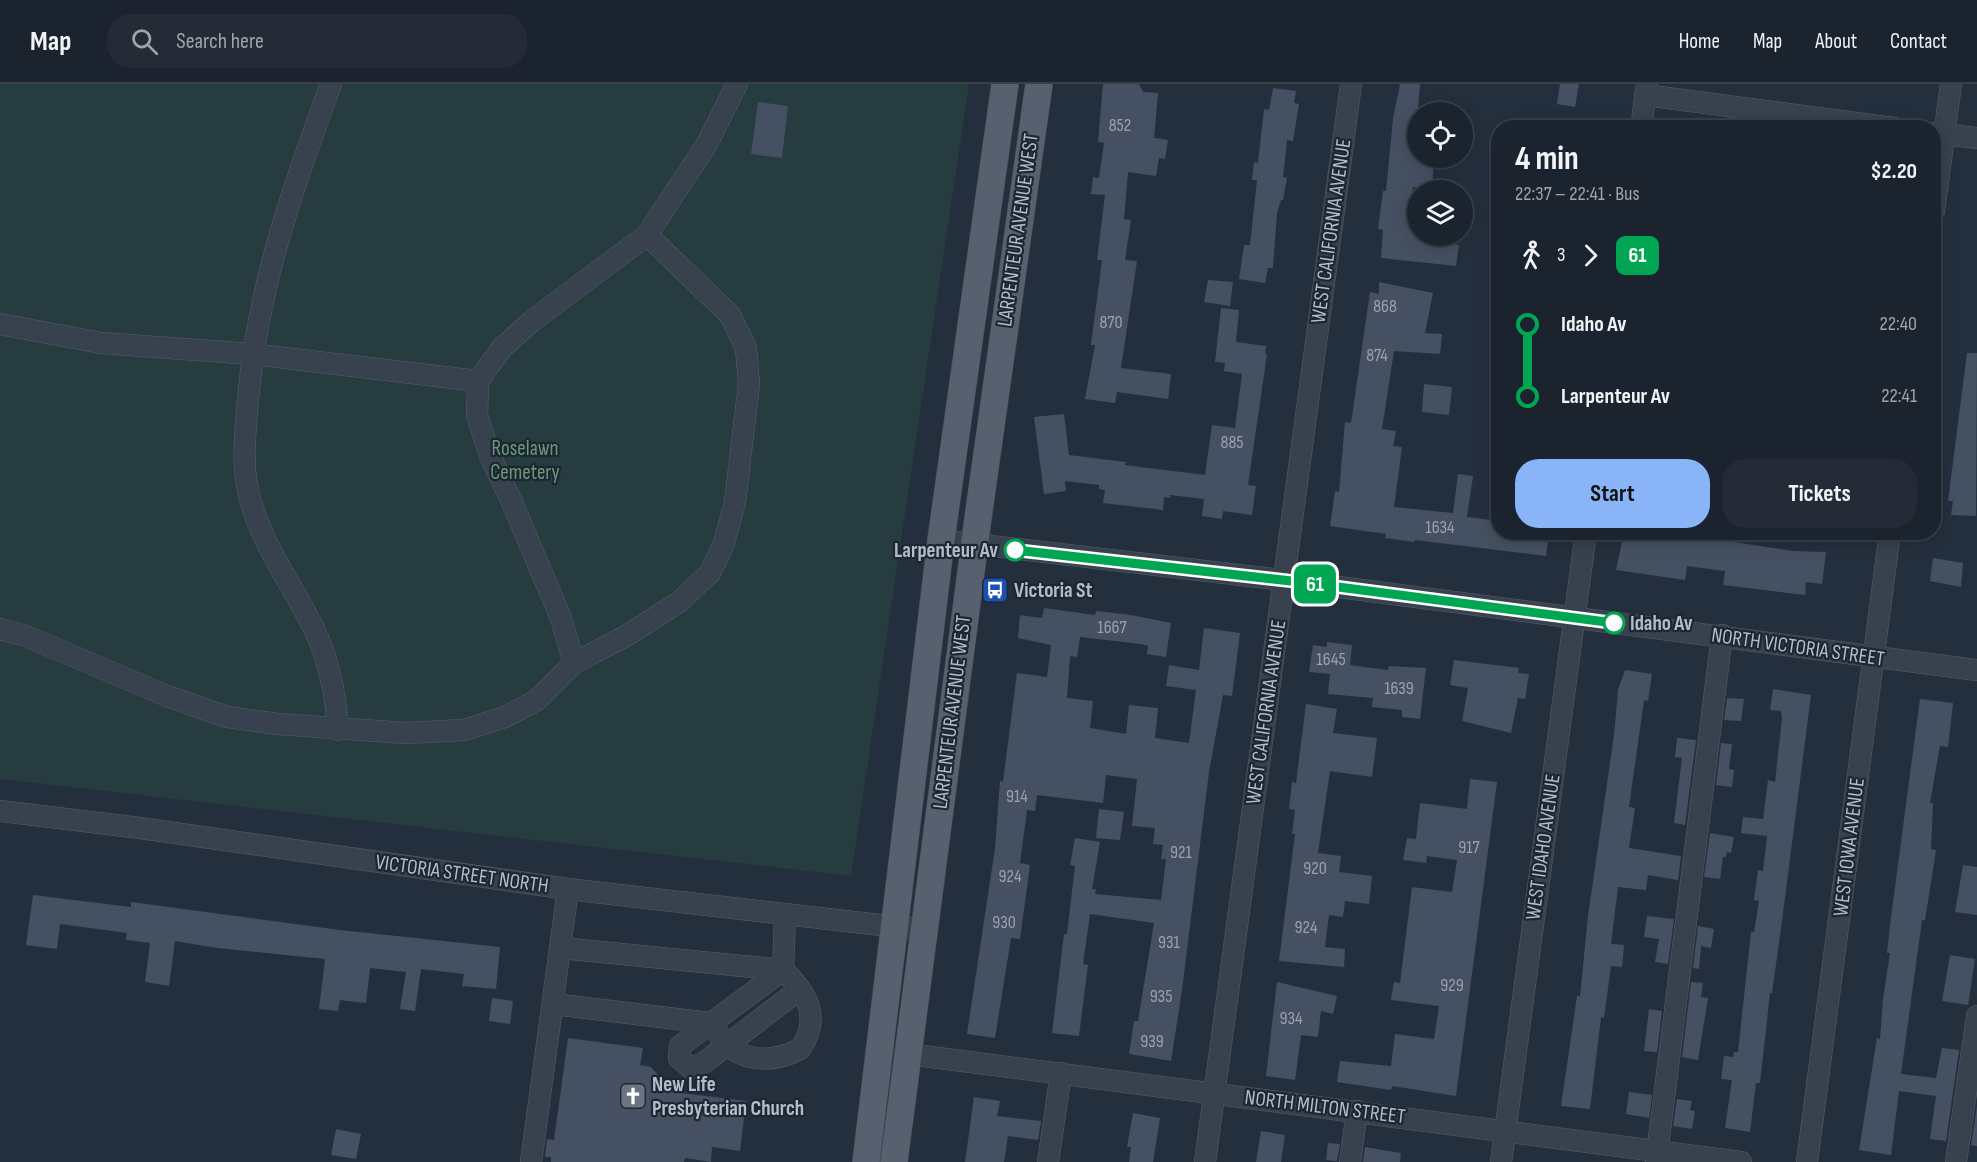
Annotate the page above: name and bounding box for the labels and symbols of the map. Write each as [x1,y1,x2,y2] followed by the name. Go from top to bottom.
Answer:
[1109,115,1131,136] house number: 852
[992,131,1044,328] street label: LARPENTEUR AVENUE WEST
[1306,137,1356,325] street label: WEST CALIFORNIA AVENUE
[1373,296,1397,317] house number: 868
[1100,312,1123,333] house number: 870
[1366,345,1388,366] house number: 874
[1220,432,1244,453] house number: 885
[490,436,560,485] park label: Roselawn Cemetery
[1425,517,1455,538] house number: 1634
[894,538,998,563] place label: Larpenteur Av
[1004,539,1026,561] marker: Larpenteur Av
[1288,564,1342,604] line badge: 61
[980,575,1010,605] bus stop icon: Victoria St
[1014,578,1092,603] place label: Victoria St
[1630,611,1693,636] place label: Idaho Av
[1603,612,1625,634] marker: Idaho Av
[928,613,976,810] street label: LARPENTEUR AVENUE WEST
[1097,617,1127,638] house number: 1667
[1241,618,1291,806] street label: WEST CALIFORNIA AVENUE
[1710,622,1887,672] street label: NORTH VICTORIA STREET
[1316,649,1346,670] house number: 1645
[1384,678,1414,699] house number: 1639
[1520,773,1566,921] street label: WEST IDAHO AVENUE
[1828,776,1870,918] street label: WEST IOWA AVENUE
[1006,786,1028,807] house number: 914
[1458,837,1481,858] house number: 917
[1170,842,1193,863] house number: 921
[374,849,550,899] street label: VICTORIA STREET NORTH
[1303,858,1327,879] house number: 920
[999,866,1022,887] house number: 924
[992,912,1016,933] house number: 930
[1295,917,1318,938] house number: 924
[1158,932,1181,953] house number: 931
[1440,975,1464,996] house number: 929
[1150,986,1172,1007] house number: 935
[1279,1008,1303,1029] house number: 934
[1140,1031,1164,1052] house number: 939
[652,1072,804,1121] place label: New Life Presbyterian Church
[618,1081,648,1111] church icon: New Life Presbyterian Church
[1243,1085,1407,1129] street label: NORTH MILTON STREET

